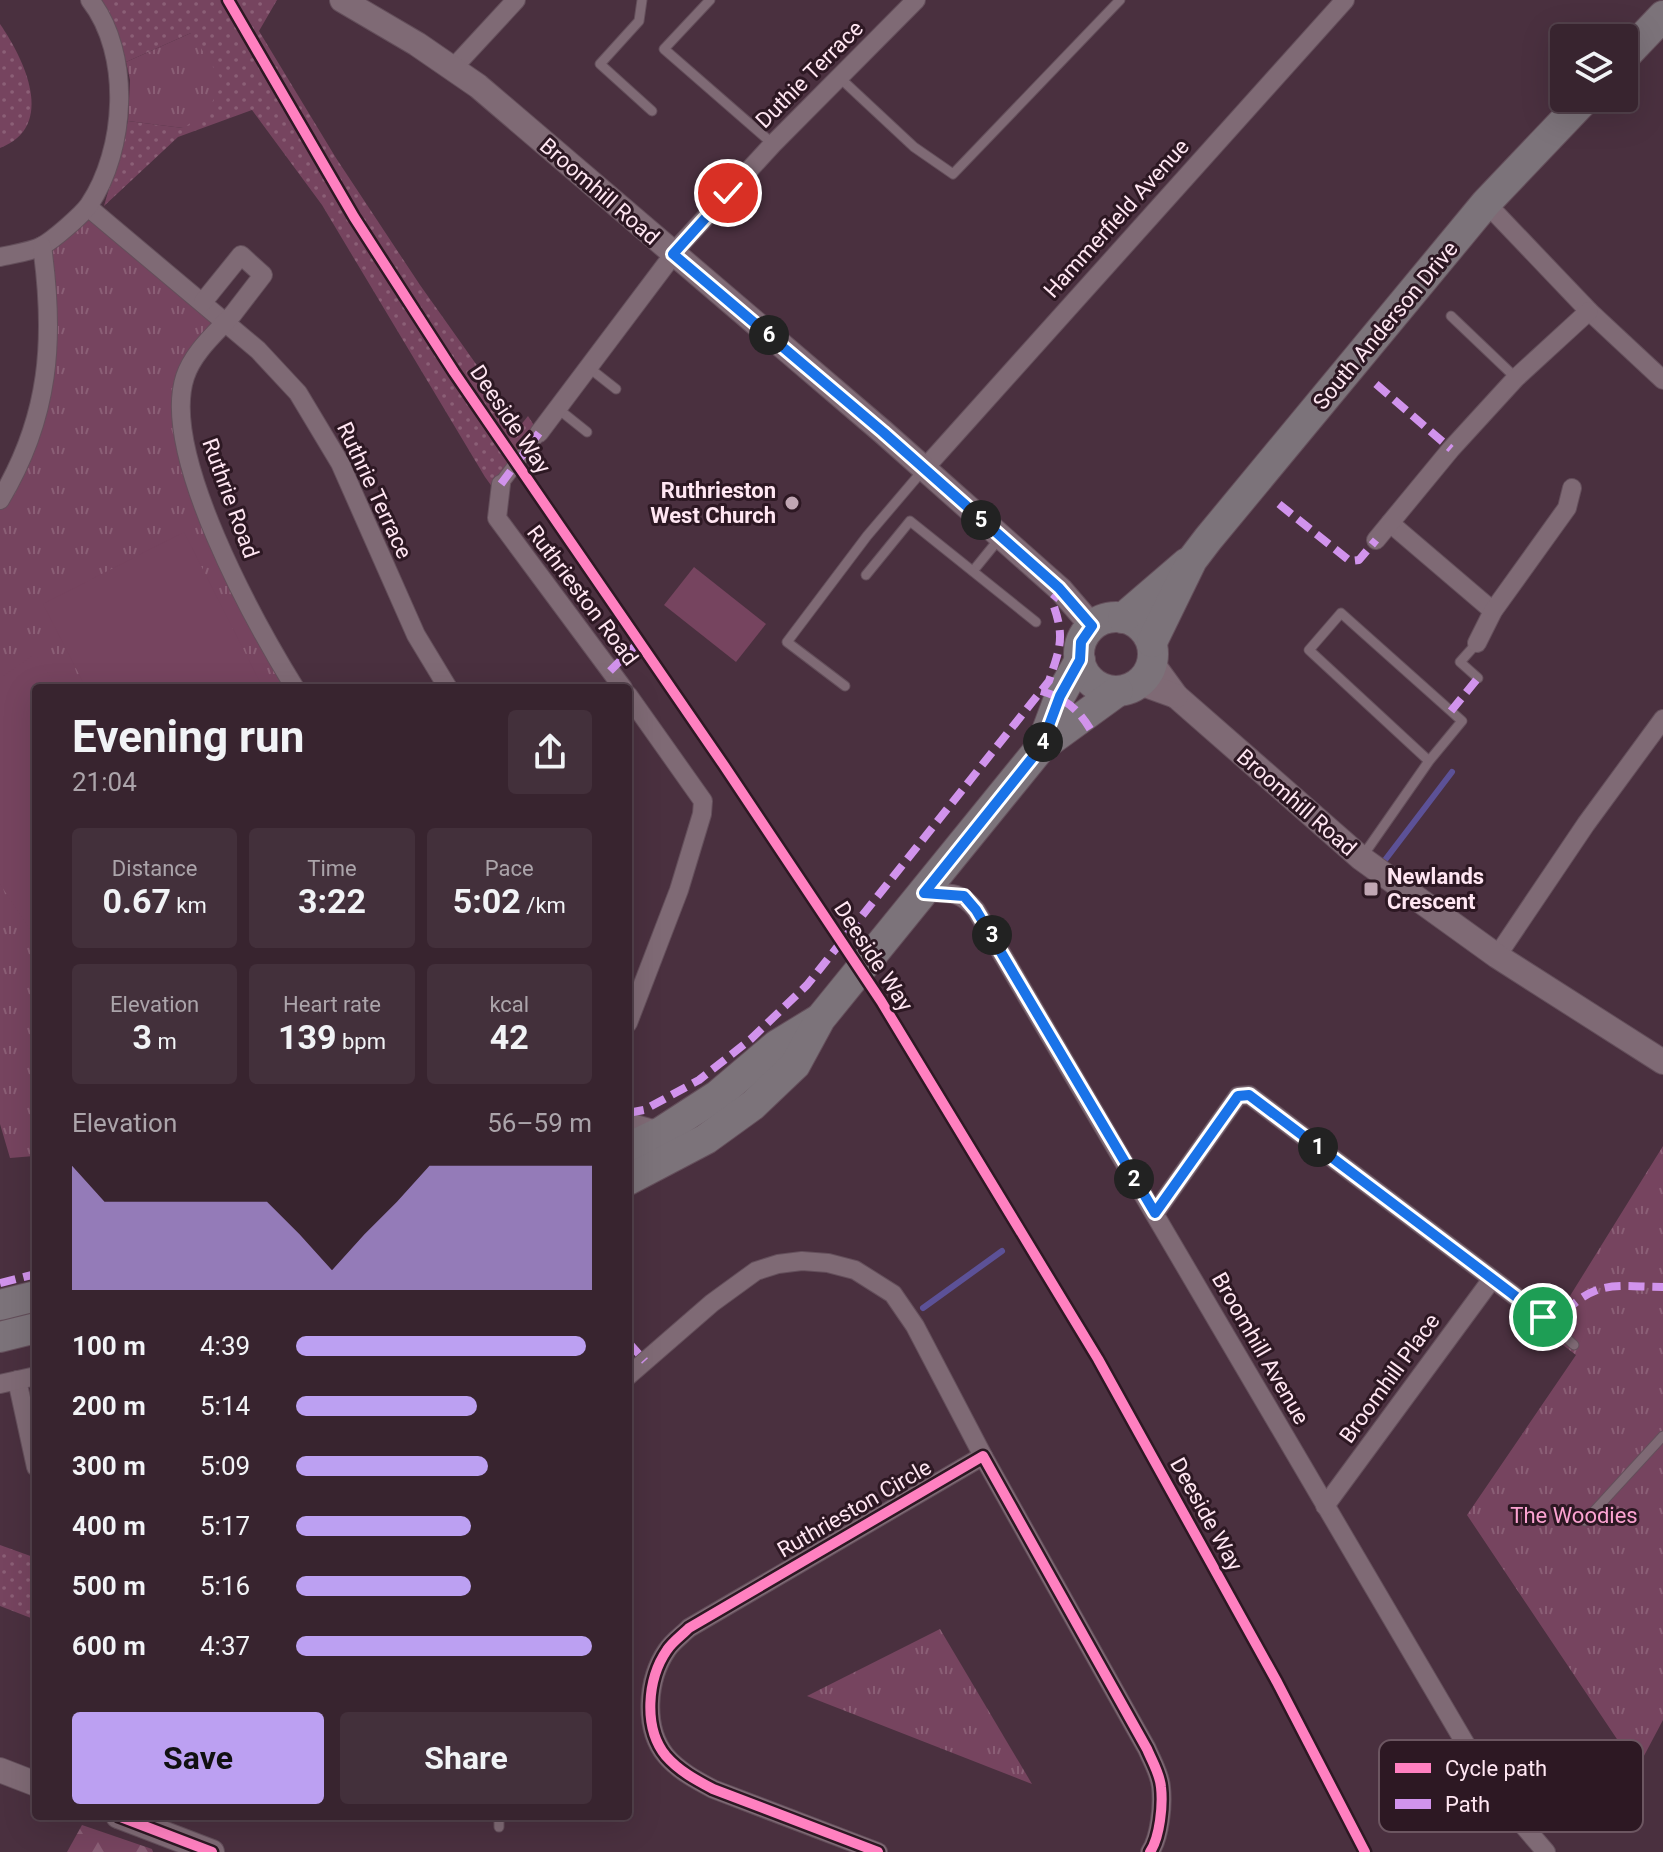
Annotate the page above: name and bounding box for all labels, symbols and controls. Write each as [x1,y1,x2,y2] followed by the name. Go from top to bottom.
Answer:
[751,16,868,133] street label: Duthie Terrace
[1550,24,1638,112] map controls
[1550,24,1638,112] button: layers
[535,133,664,250] street label: Broomhill Road
[1039,134,1194,303] street label: Hammerfield Avenue
[694,159,762,227] pin
[706,171,750,215] icon: check
[1308,236,1463,414] street label: South Anderson Drive
[749,315,789,355] pin: 6
[763,322,775,347] text: 6
[465,360,556,479] street label: Deeside Way
[332,418,417,562] street label: Ruthrie Terrace
[197,435,264,561] street label: Ruthrie Road
[650,478,776,528] place label: Ruthrieston West Church
[783,494,801,512] marker: Ruthrieston West Church
[961,500,1001,540] pin: 5
[975,507,987,532] text: 5
[522,521,643,670] street label: Ruthrieston Road
[508,710,592,794] button: share
[72,711,304,763] text: Evening run
[1023,722,1063,762] pin: 4
[1037,729,1049,754] text: 4
[1232,744,1361,861] street label: Broomhill Road
[72,767,137,797] text: 21:04
[112,856,197,881] text: Distance
[307,856,357,881] text: Time
[485,856,534,881] text: Pace
[1387,864,1484,914] place label: Newlands Crescent
[1362,880,1380,898] marker: Newlands Crescent
[103,881,171,921] text: 0.67
[298,881,366,921] text: 3:22
[453,881,521,921] text: 5:02
[171,893,207,918] text: km
[521,893,566,918] text: /km
[829,897,919,1016] street label: Deeside Way
[972,915,1012,955] pin: 3
[986,922,998,947] text: 3
[110,992,199,1017] text: Elevation
[283,992,381,1017] text: Heart rate
[489,992,529,1017] text: kcal
[133,1017,152,1057] text: 3
[278,1017,337,1057] text: 139
[490,1017,529,1057] text: 42
[152,1029,177,1054] text: m
[337,1029,386,1054] text: bpm
[72,1108,177,1138] text: Elevation
[487,1108,592,1138] text: 56–59 m
[1298,1127,1338,1167] pin: 1
[1312,1134,1324,1159] text: 1
[1114,1159,1154,1199] pin: 2
[1128,1166,1140,1191] text: 2
[1207,1268,1314,1429] street label: Broomhill Avenue
[1509,1283,1577,1351] pin
[1521,1295,1565,1339] icon: arrive
[1334,1309,1445,1448] street label: Broomhill Place
[72,1331,146,1361] text: 100 m
[200,1331,250,1361] text: 4:39
[72,1391,146,1421] text: 200 m
[200,1391,250,1421] text: 5:14
[72,1451,146,1481] text: 300 m
[200,1451,250,1481] text: 5:09
[1165,1453,1248,1576] street label: Deeside Way
[773,1454,936,1563] street label: Ruthrieston Circle
[1510,1503,1638,1528] park label: The Woodies
[72,1511,146,1541] text: 400 m
[200,1511,250,1541] text: 5:17
[72,1571,146,1601] text: 500 m
[200,1571,250,1601] text: 5:16
[72,1631,146,1661] text: 600 m
[200,1631,250,1661] text: 4:37
[72,1712,324,1804] button: Save
[340,1712,592,1804] button: Share
[1379,1740,1643,1832] legend
[1445,1756,1547,1781] text: Cycle path
[1445,1792,1490,1817] text: Path

